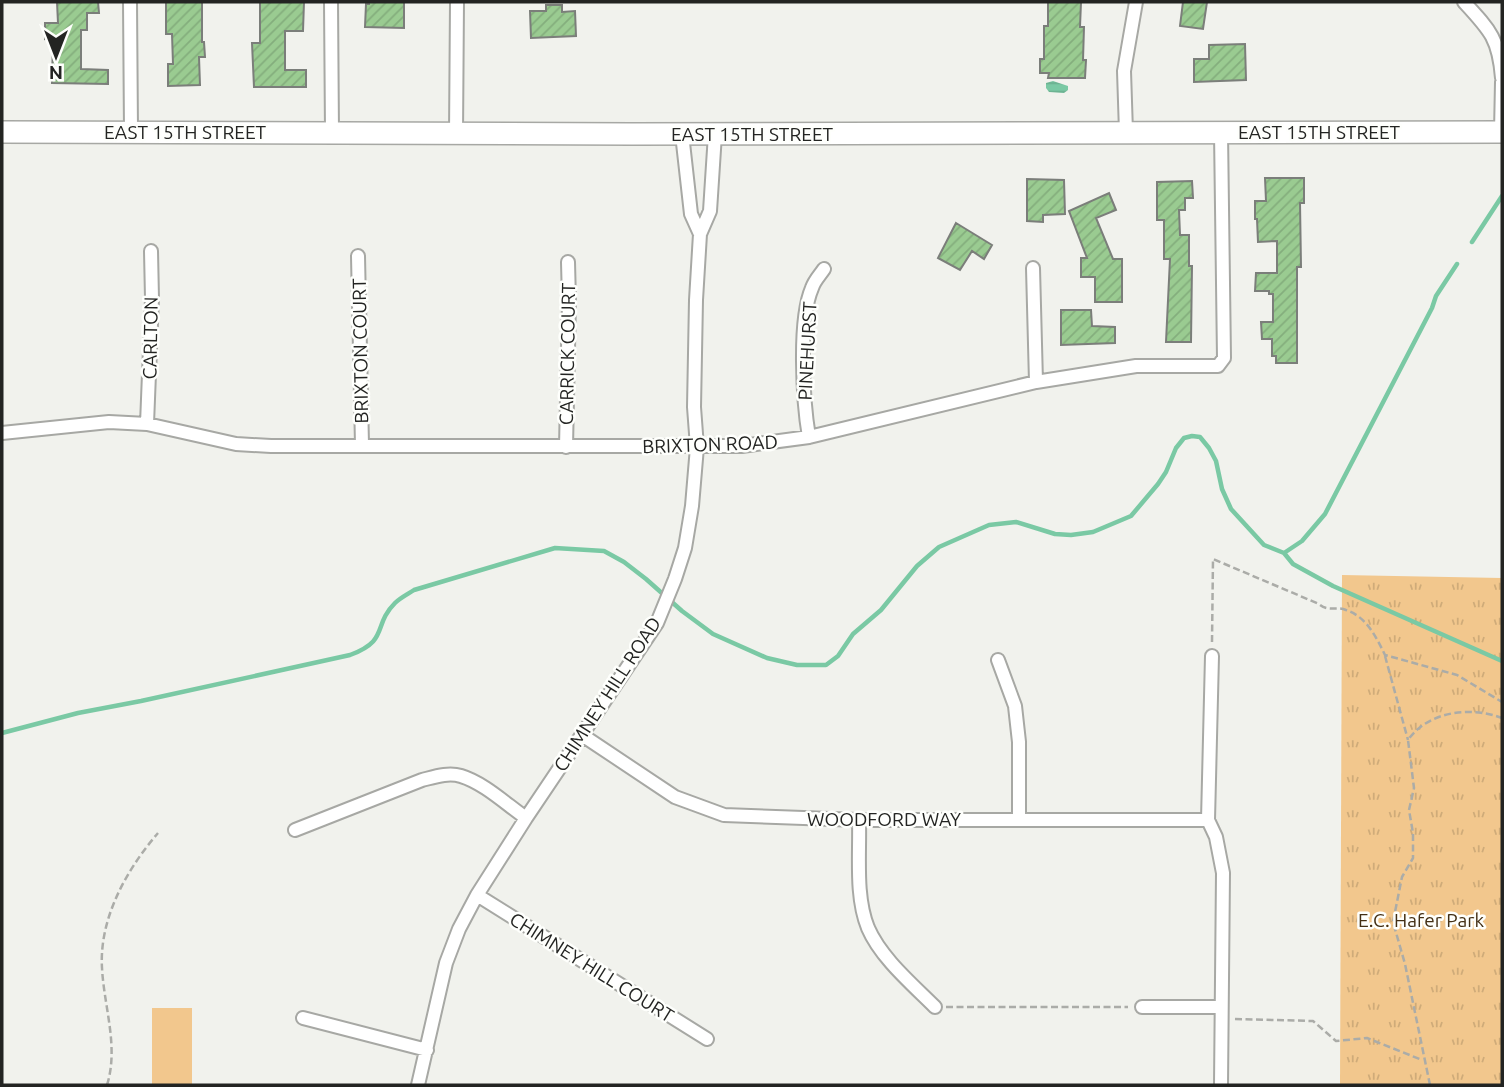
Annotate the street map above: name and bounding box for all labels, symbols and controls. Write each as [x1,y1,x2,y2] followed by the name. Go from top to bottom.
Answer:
[21,21,91,91] north arrow
[49,62,63,84] text: N
[104,121,267,143] street label: EAST 15TH STREET
[1238,121,1401,143] street label: EAST 15TH STREET
[671,123,834,145] street label: EAST 15TH STREET
[348,278,372,424] street label: BRIXTON COURT
[555,282,579,425] street label: CARRICK COURT
[138,296,162,380] street label: CARLTON
[793,301,821,401] street label: PINEHURST
[642,431,778,457] street label: BRIXTON ROAD
[549,613,665,775] street label: CHIMNEY HILL ROAD
[807,808,961,830] street label: WOODFORD WAY
[506,908,678,1027] street label: CHIMNEY HILL COURT
[1358,909,1485,931] park label: E.C. Hafer Park

